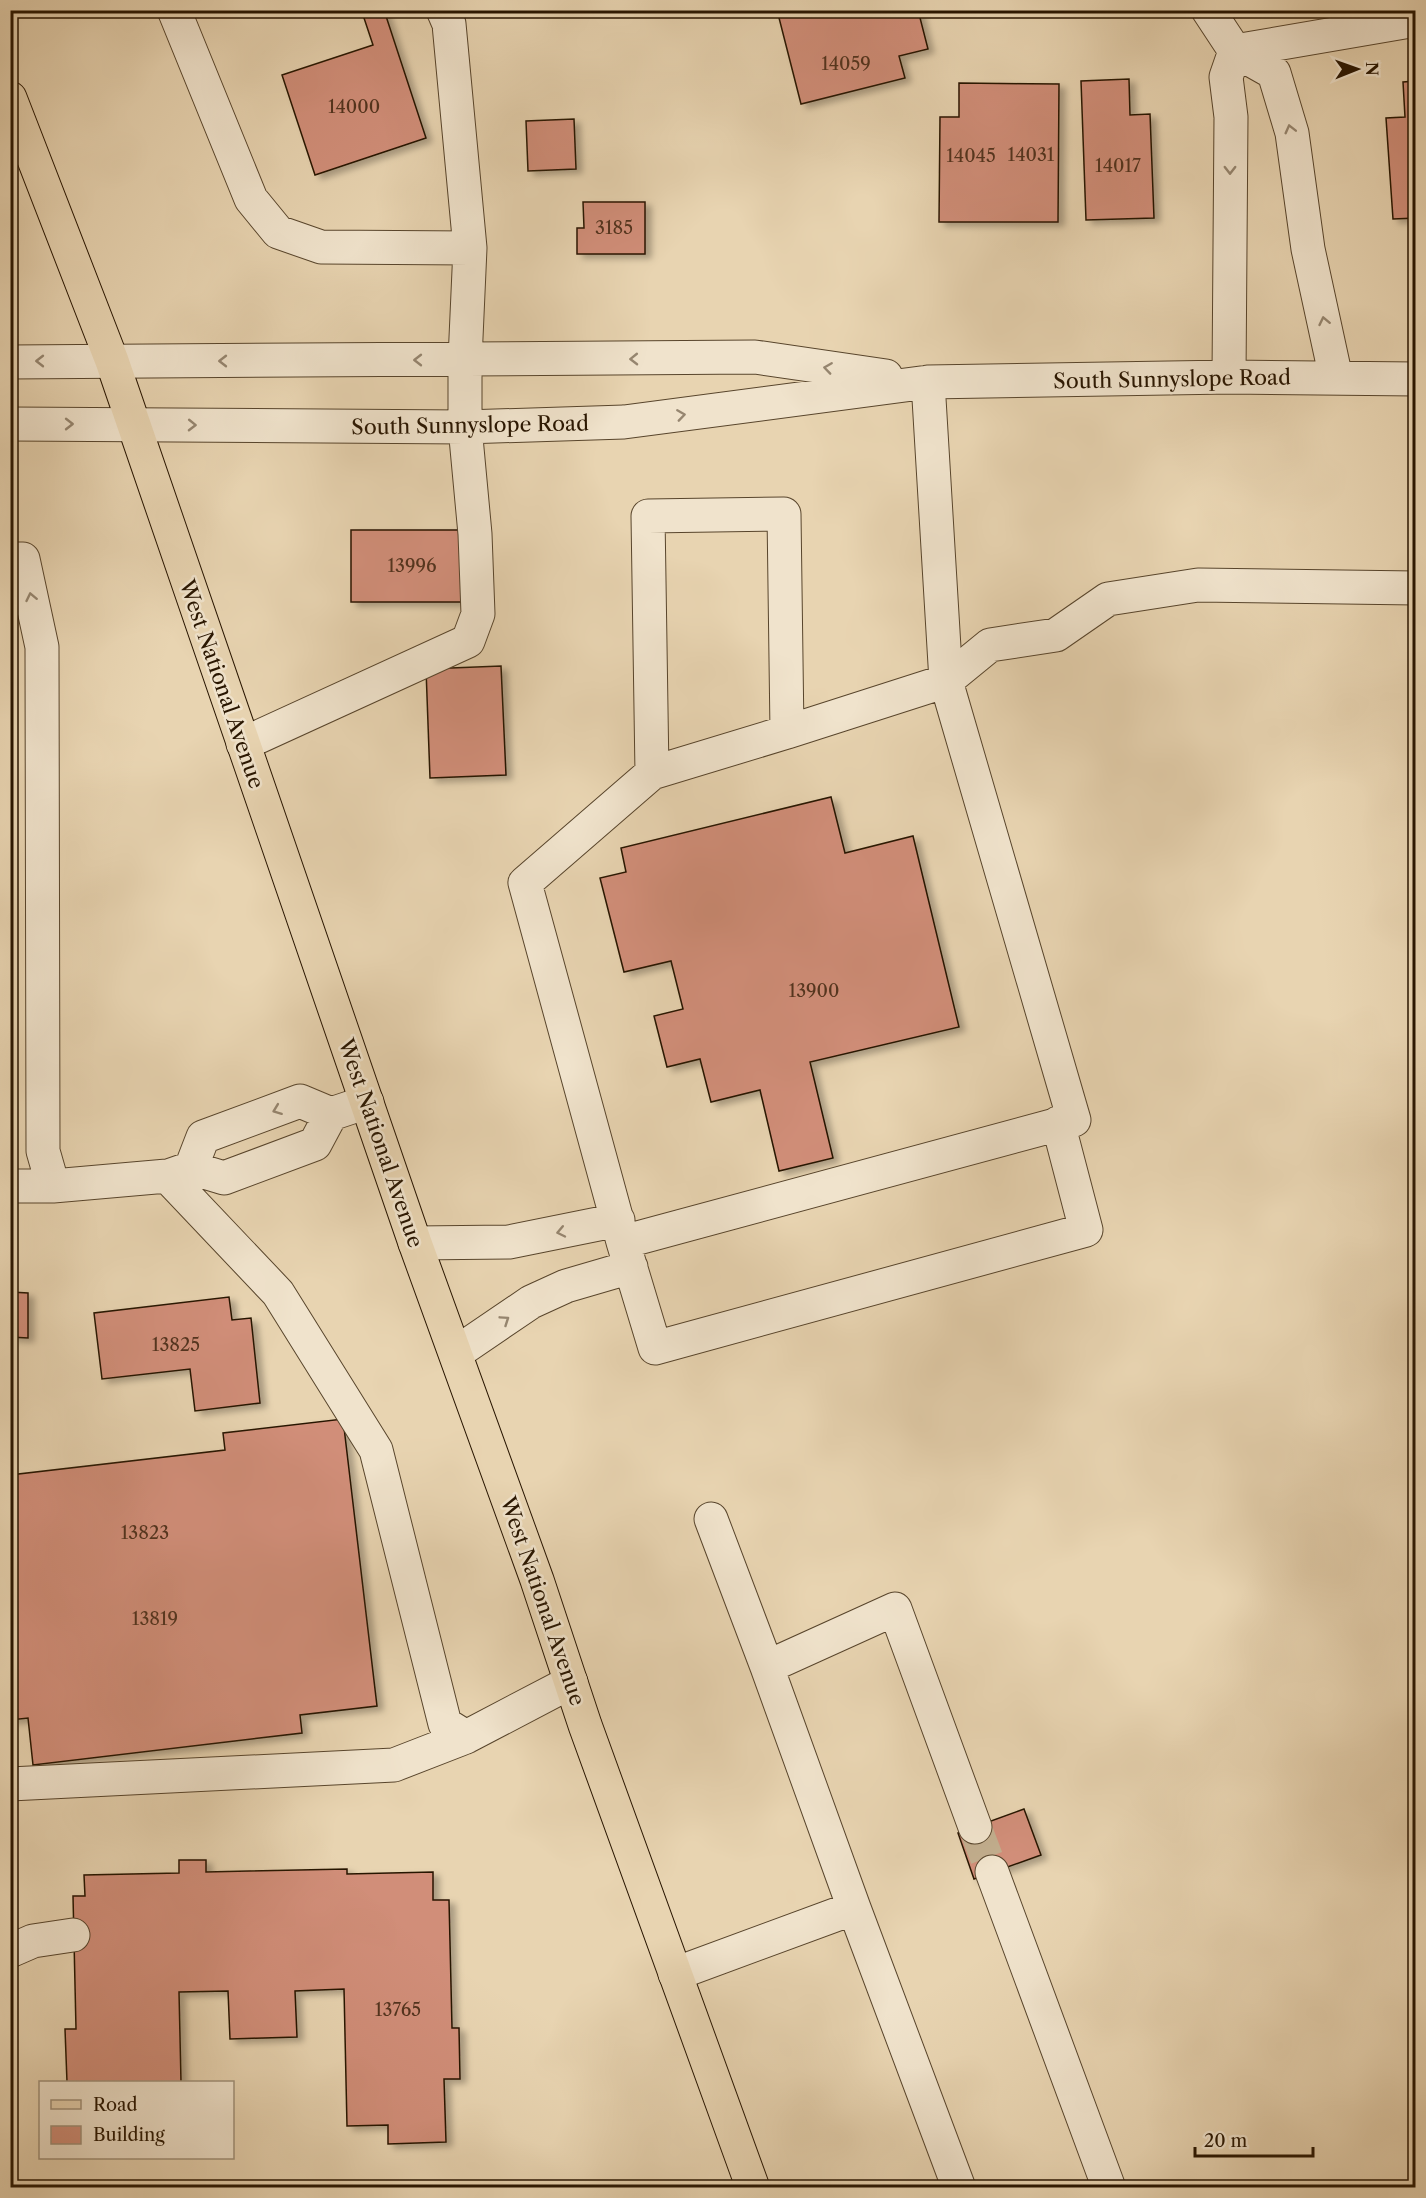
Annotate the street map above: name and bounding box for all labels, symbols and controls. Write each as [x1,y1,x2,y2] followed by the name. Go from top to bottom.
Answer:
[1327,39,1387,99] north arrow
[821,53,871,75] house number: 14059
[1362,62,1382,76] text: N
[328,96,380,118] house number: 14000
[1285,124,1298,134] one-way arrow
[1008,144,1055,166] house number: 14031
[946,145,996,167] house number: 14045
[1095,155,1141,177] house number: 14017
[1224,166,1236,175] one-way arrow
[595,217,633,239] house number: 3185
[1318,316,1331,326] one-way arrow
[630,353,639,365] one-way arrow
[414,354,423,366] one-way arrow
[36,355,45,367] one-way arrow
[219,355,228,367] one-way arrow
[824,363,833,375] one-way arrow
[1053,364,1291,394] street label: South Sunnyslope Road
[676,409,685,422] one-way arrow
[351,410,589,440] street label: South Sunnyslope Road
[64,418,73,430] one-way arrow
[188,419,197,431] one-way arrow
[387,555,437,577] house number: 13996
[174,575,270,792] street label: West National Avenue
[25,592,38,602] one-way arrow
[789,980,839,1002] house number: 13900
[333,1034,429,1251] street label: West National Avenue
[272,1103,283,1115] one-way arrow
[556,1224,566,1237] one-way arrow
[498,1316,509,1327] one-way arrow
[152,1334,200,1356] house number: 13825
[495,1492,591,1709] street label: West National Avenue
[121,1522,169,1544] house number: 13823
[132,1608,178,1630] house number: 13819
[375,1999,421,2021] house number: 13765
[39,2081,234,2159] legend
[93,2094,138,2116] text: Road
[1195,2120,1314,2158] scale bar
[93,2124,165,2146] text: Building
[1204,2130,1248,2152] text: 20 m

